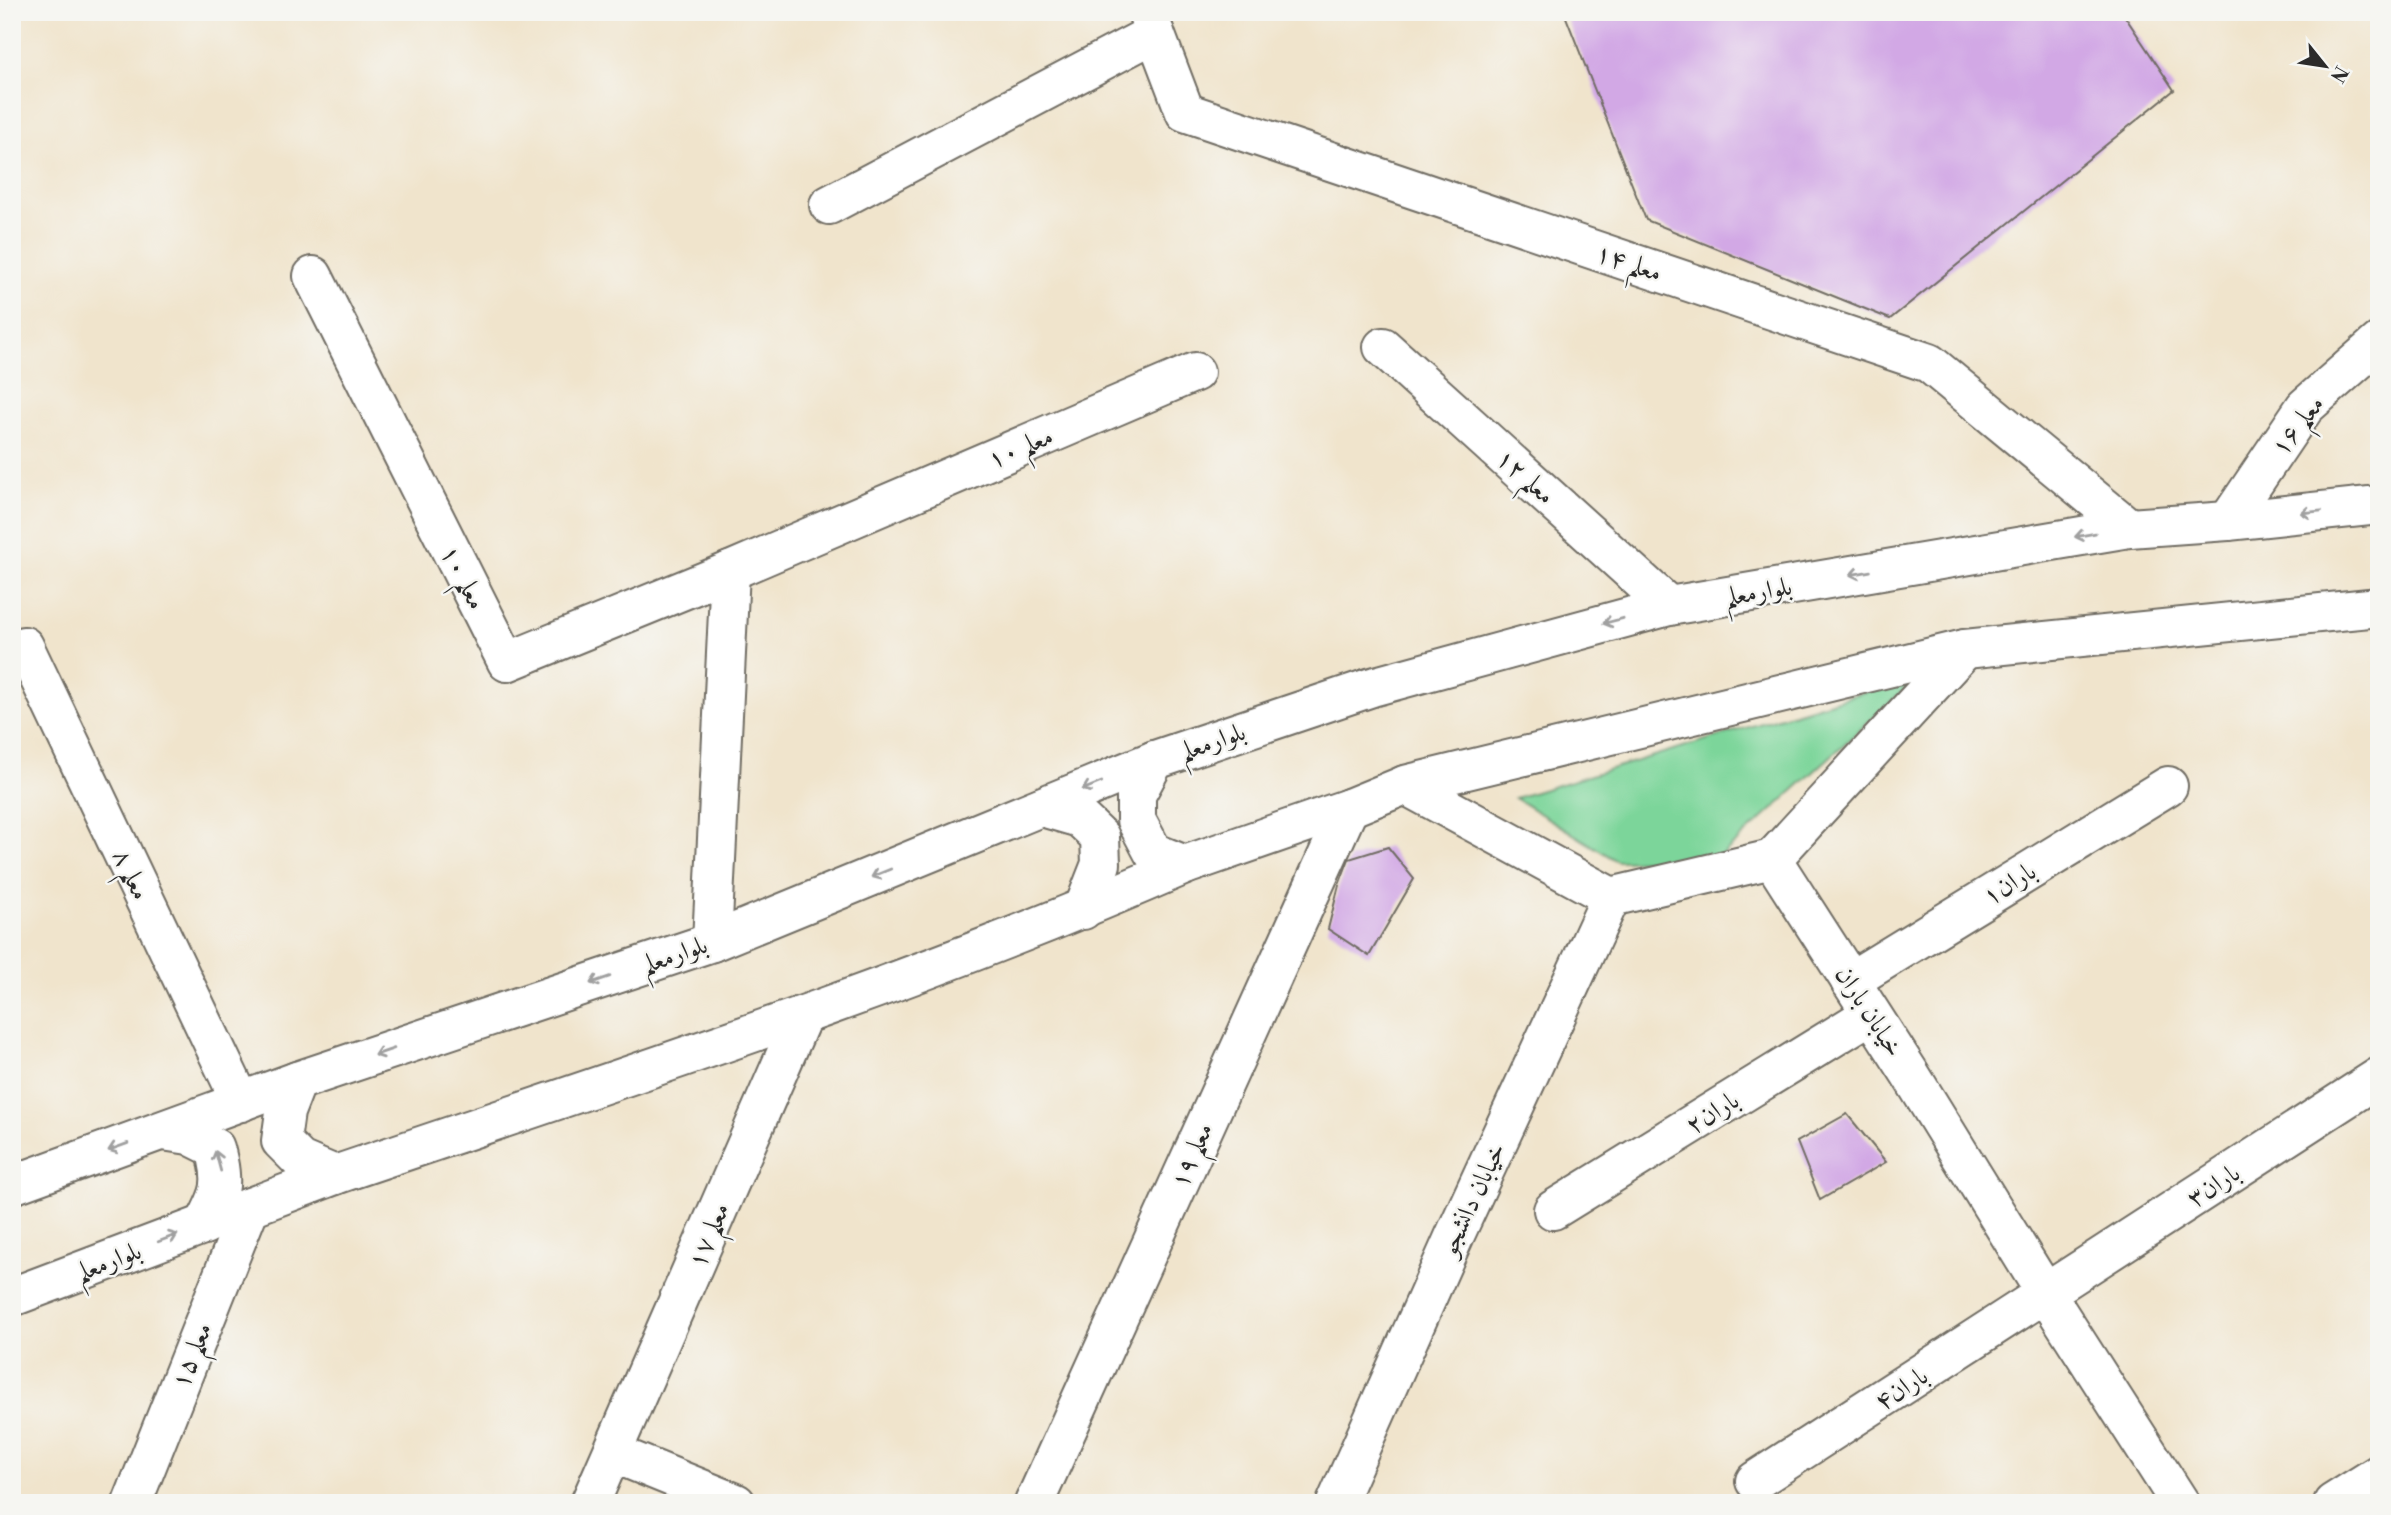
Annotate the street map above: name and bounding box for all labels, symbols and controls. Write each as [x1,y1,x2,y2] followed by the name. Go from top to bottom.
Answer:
[2290,32,2360,102] north arrow
[2325,61,2353,87] text: N
[1588,237,1666,298] street label: معلم ۱۴
[2264,389,2338,468] street label: معلم ۱۶
[983,420,1061,484] street label: معلم ۱۰
[1483,442,1561,518] street label: معلم ۱۲
[2300,505,2323,518] one-way arrow
[2074,529,2097,542] one-way arrow
[425,540,493,619] street label: معلم ۱۰
[1850,567,1872,580] one-way arrow
[1722,570,1796,623] street label: بلوارمعلم
[1602,615,1625,628] one-way arrow
[1175,716,1253,777] street label: بلوارمعلم
[1081,781,1103,794] one-way arrow
[97,844,157,909] street label: معلم ۸
[1977,855,2042,913] street label: باران۱
[871,867,893,880] one-way arrow
[637,929,715,990] street label: بلوارمعلم
[1828,960,1910,1063] street label: خیابان باران
[589,974,611,987] one-way arrow
[374,1047,396,1059] one-way arrow
[1680,1084,1745,1142] street label: باران۲
[1163,1118,1229,1197] street label: معلم ۱۹
[1432,1138,1513,1264] street label: خیابان دانشجو
[108,1142,130,1154] one-way arrow
[211,1150,224,1172] one-way arrow
[2181,1157,2246,1215] street label: باران۳
[681,1198,745,1276] street label: معلم ۱۷
[156,1231,178,1243] one-way arrow
[71,1235,149,1297] street label: بلوارمعلم
[164,1318,228,1396] street label: معلم ۱۵
[1869,1360,1934,1418] street label: باران۴

